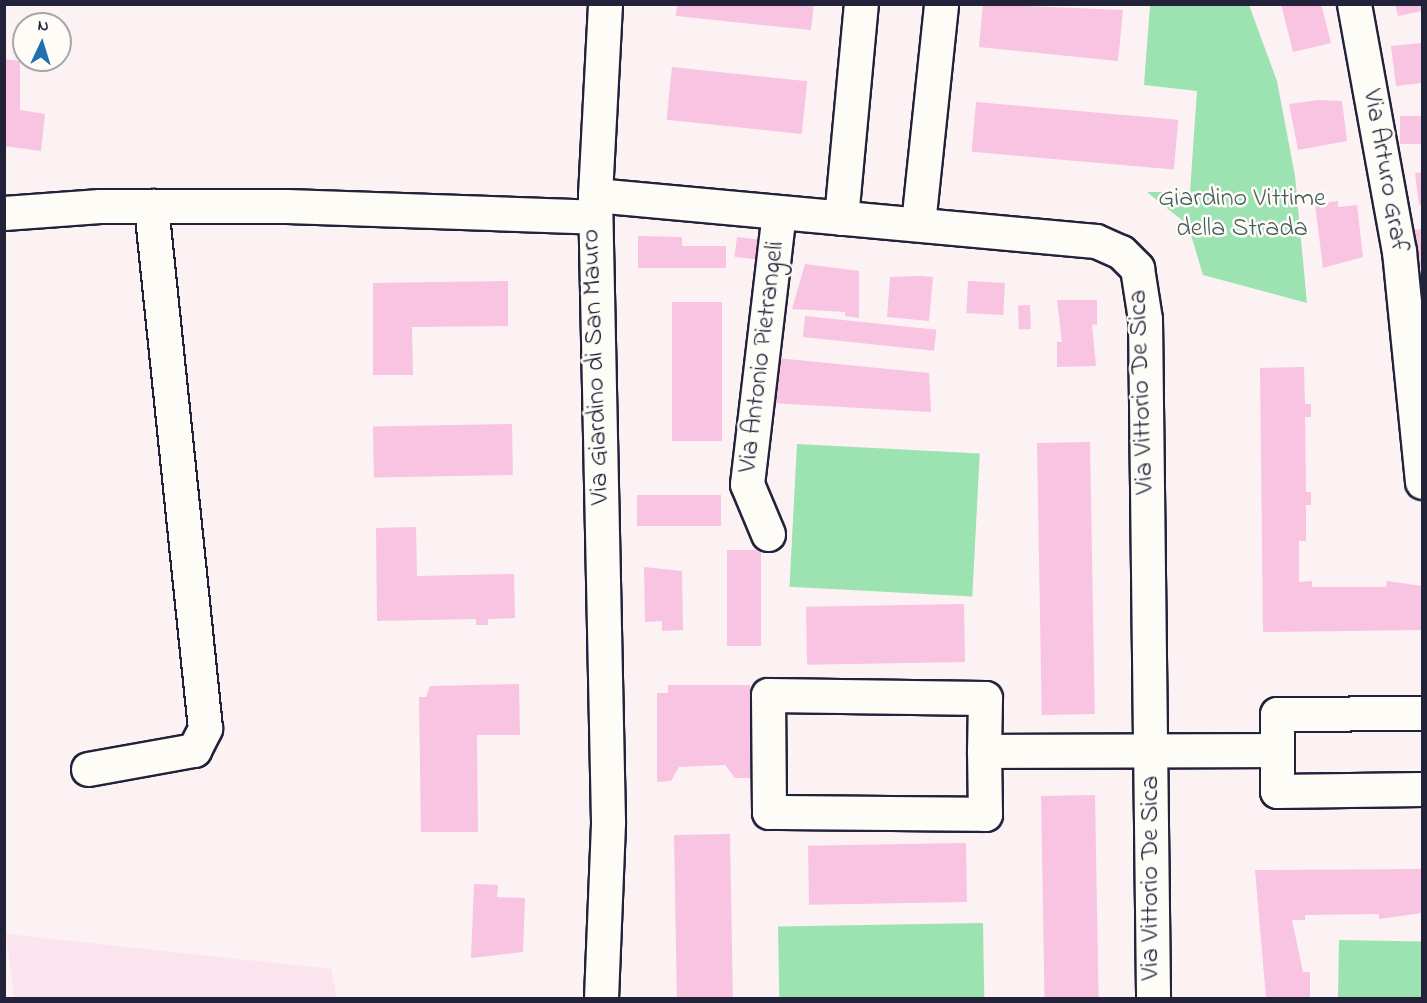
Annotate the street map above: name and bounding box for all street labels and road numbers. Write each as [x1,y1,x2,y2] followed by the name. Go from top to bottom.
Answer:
[1354,87,1414,255] street label: Via Arturo Graf
[577,229,617,505] street label: Via Giardino di San Mauro
[733,239,793,475] street label: Via Antonio Pietrangeli
[1124,289,1162,495] street label: Via Vittorio De Sica
[1136,776,1168,980] street label: Via Vittorio De Sica

